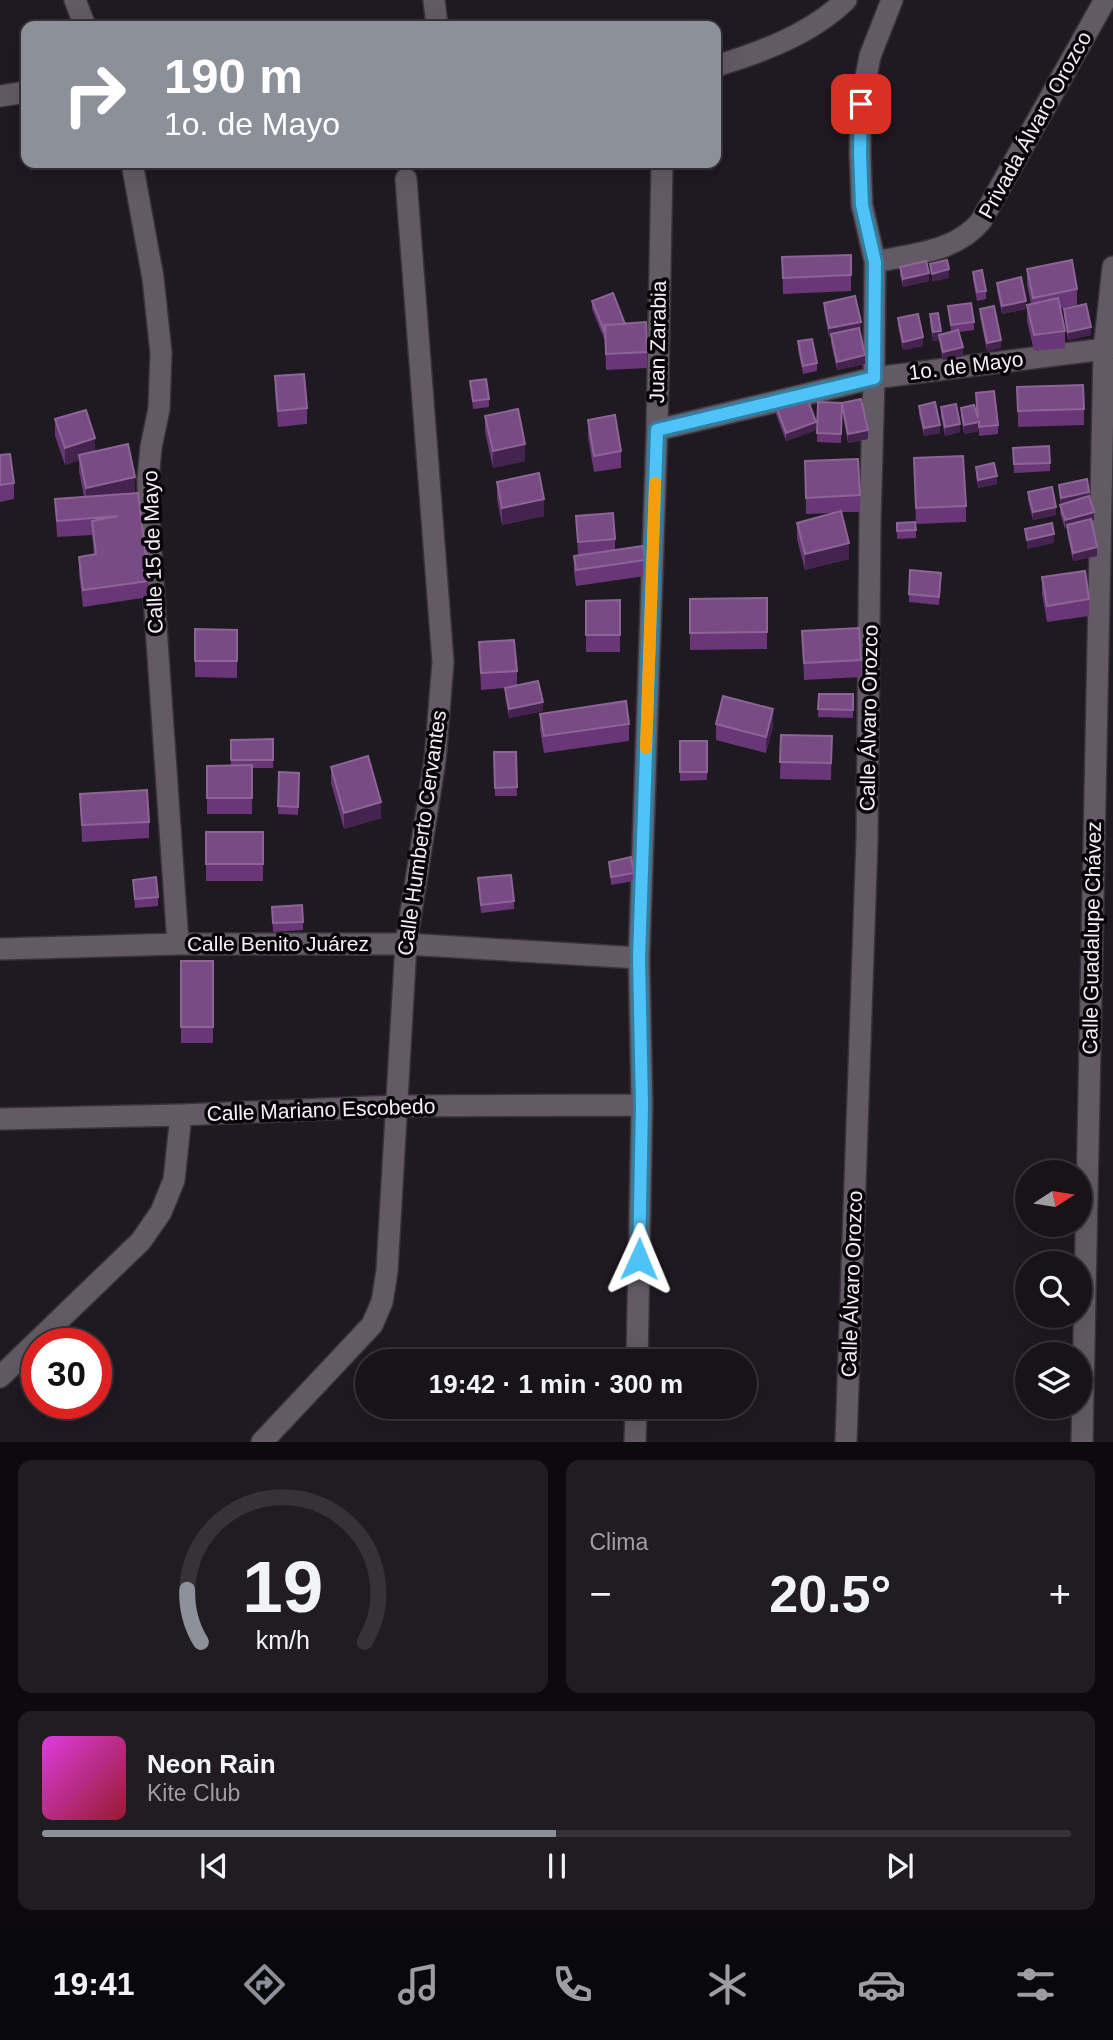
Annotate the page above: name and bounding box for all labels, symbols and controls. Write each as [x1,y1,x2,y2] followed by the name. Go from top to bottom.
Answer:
[974,27,1096,222] street label: Privada Álvaro Orozco
[49,49,140,140] icon: right
[164,49,303,103] text: 190 m
[831,74,891,134] pin
[842,85,880,123] icon: arrive
[164,106,340,142] text: 1o. de Mayo
[645,280,670,403] street label: Juan Zarabia
[907,347,1025,384] street label: 1o. de Mayo
[138,470,167,634] street label: Calle 15 de Mayo
[855,624,882,812] street label: Calle Álvaro Orozco
[393,709,450,957] street label: Calle Humberto Cervantes
[1078,821,1105,1055] street label: Calle Guadalupe Chávez
[187,932,369,955] street label: Calle Benito Juárez
[206,1094,436,1125] street label: Calle Mariano Escobedo
[1015,1160,1092,1237] north arrow
[1015,1160,1092,1419] map controls
[837,1190,866,1378] street label: Calle Álvaro Orozco
[602,1222,676,1296] position arrow
[1015,1251,1092,1328] button: search
[21,1328,112,1419] speed limit sign: 30
[1015,1342,1092,1419] button: layers
[429,1369,683,1399] text: 19:42 · 1 min · 300 m
[590,1529,648,1555] text: Clima
[242,1547,323,1628] text: 19
[769,1565,891,1623] text: 20.5°
[590,1573,612,1615] text: −
[1049,1573,1071,1615] text: +
[256,1626,310,1654] text: km/h
[147,1749,276,1779] text: Neon Rain
[147,1780,240,1806] text: Kite Club
[195,1847,233,1885] icon: previous
[538,1847,576,1885] icon: pause
[881,1847,919,1885] icon: next
[240,1960,289,2009] icon: directions
[394,1960,443,2009] icon: music
[548,1960,597,2009] icon: phone
[703,1960,752,2009] icon: climate
[857,1960,906,2009] icon: car
[1011,1960,1060,2009] icon: filters
[53,1966,134,2002] text: 19:41

